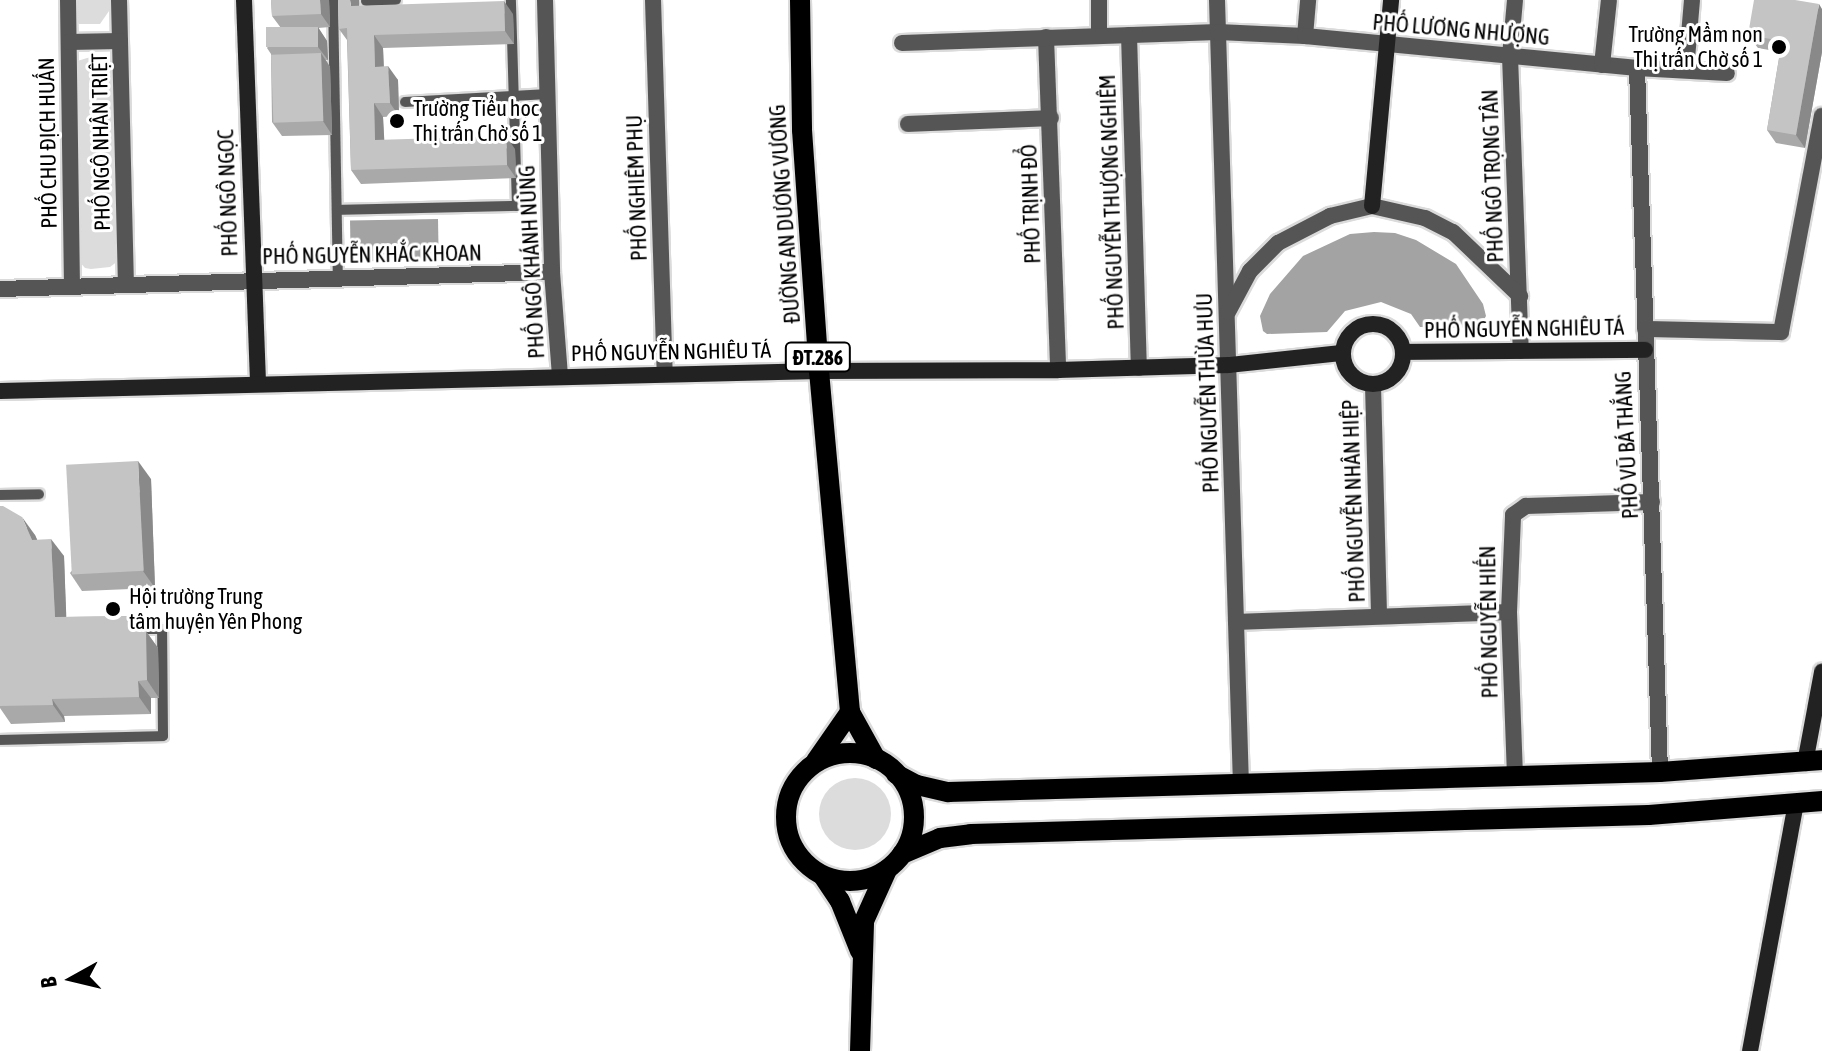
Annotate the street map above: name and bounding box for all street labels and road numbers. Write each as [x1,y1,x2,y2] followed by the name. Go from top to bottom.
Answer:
[1371,9,1551,51] street label: PHỐ LƯƠNG NHƯỢNG
[86,53,116,231] street label: PHỐ NGÔ NHÂN TRIỆT
[33,57,63,229] street label: PHỐ CHU ĐỊCH HUẤN
[1094,74,1130,330] street label: PHỐ NGUYỄN THƯỢNG NGHIÊM
[1477,89,1509,263] street label: PHỐ NGÔ TRỌNG TÂN
[764,104,806,324] street label: ĐƯỜNG AN DƯƠNG VƯƠNG
[621,115,653,261] street label: PHỐ NGHIÊM PHỤ
[213,129,243,257] street label: PHỐ NGÔ NGỌC
[1016,144,1046,264] street label: PHỐ TRỊNH ĐỔ
[514,165,550,359] street label: PHỐ NGÔ KHÁNH NÙNG
[262,240,482,270] street label: PHỐ NGUYỄN KHẮC KHOAN
[1191,293,1225,493] street label: PHỐ NGUYỄN THỪA HƯU
[1424,314,1624,344] street label: PHỐ NGUYỄN NGHIÊU TÁ
[571,337,771,367] street label: PHỐ NGUYỄN NGHIÊU TÁ
[784,341,852,373] road number: ĐT.286
[1610,370,1644,520] street label: PHỐ VŨ BÁ THẮNG
[1337,399,1371,603] street label: PHỐ NGUYỄN NHÂN HIỆP
[1474,545,1504,699] street label: PHỐ NGUYỄN HIẾN

